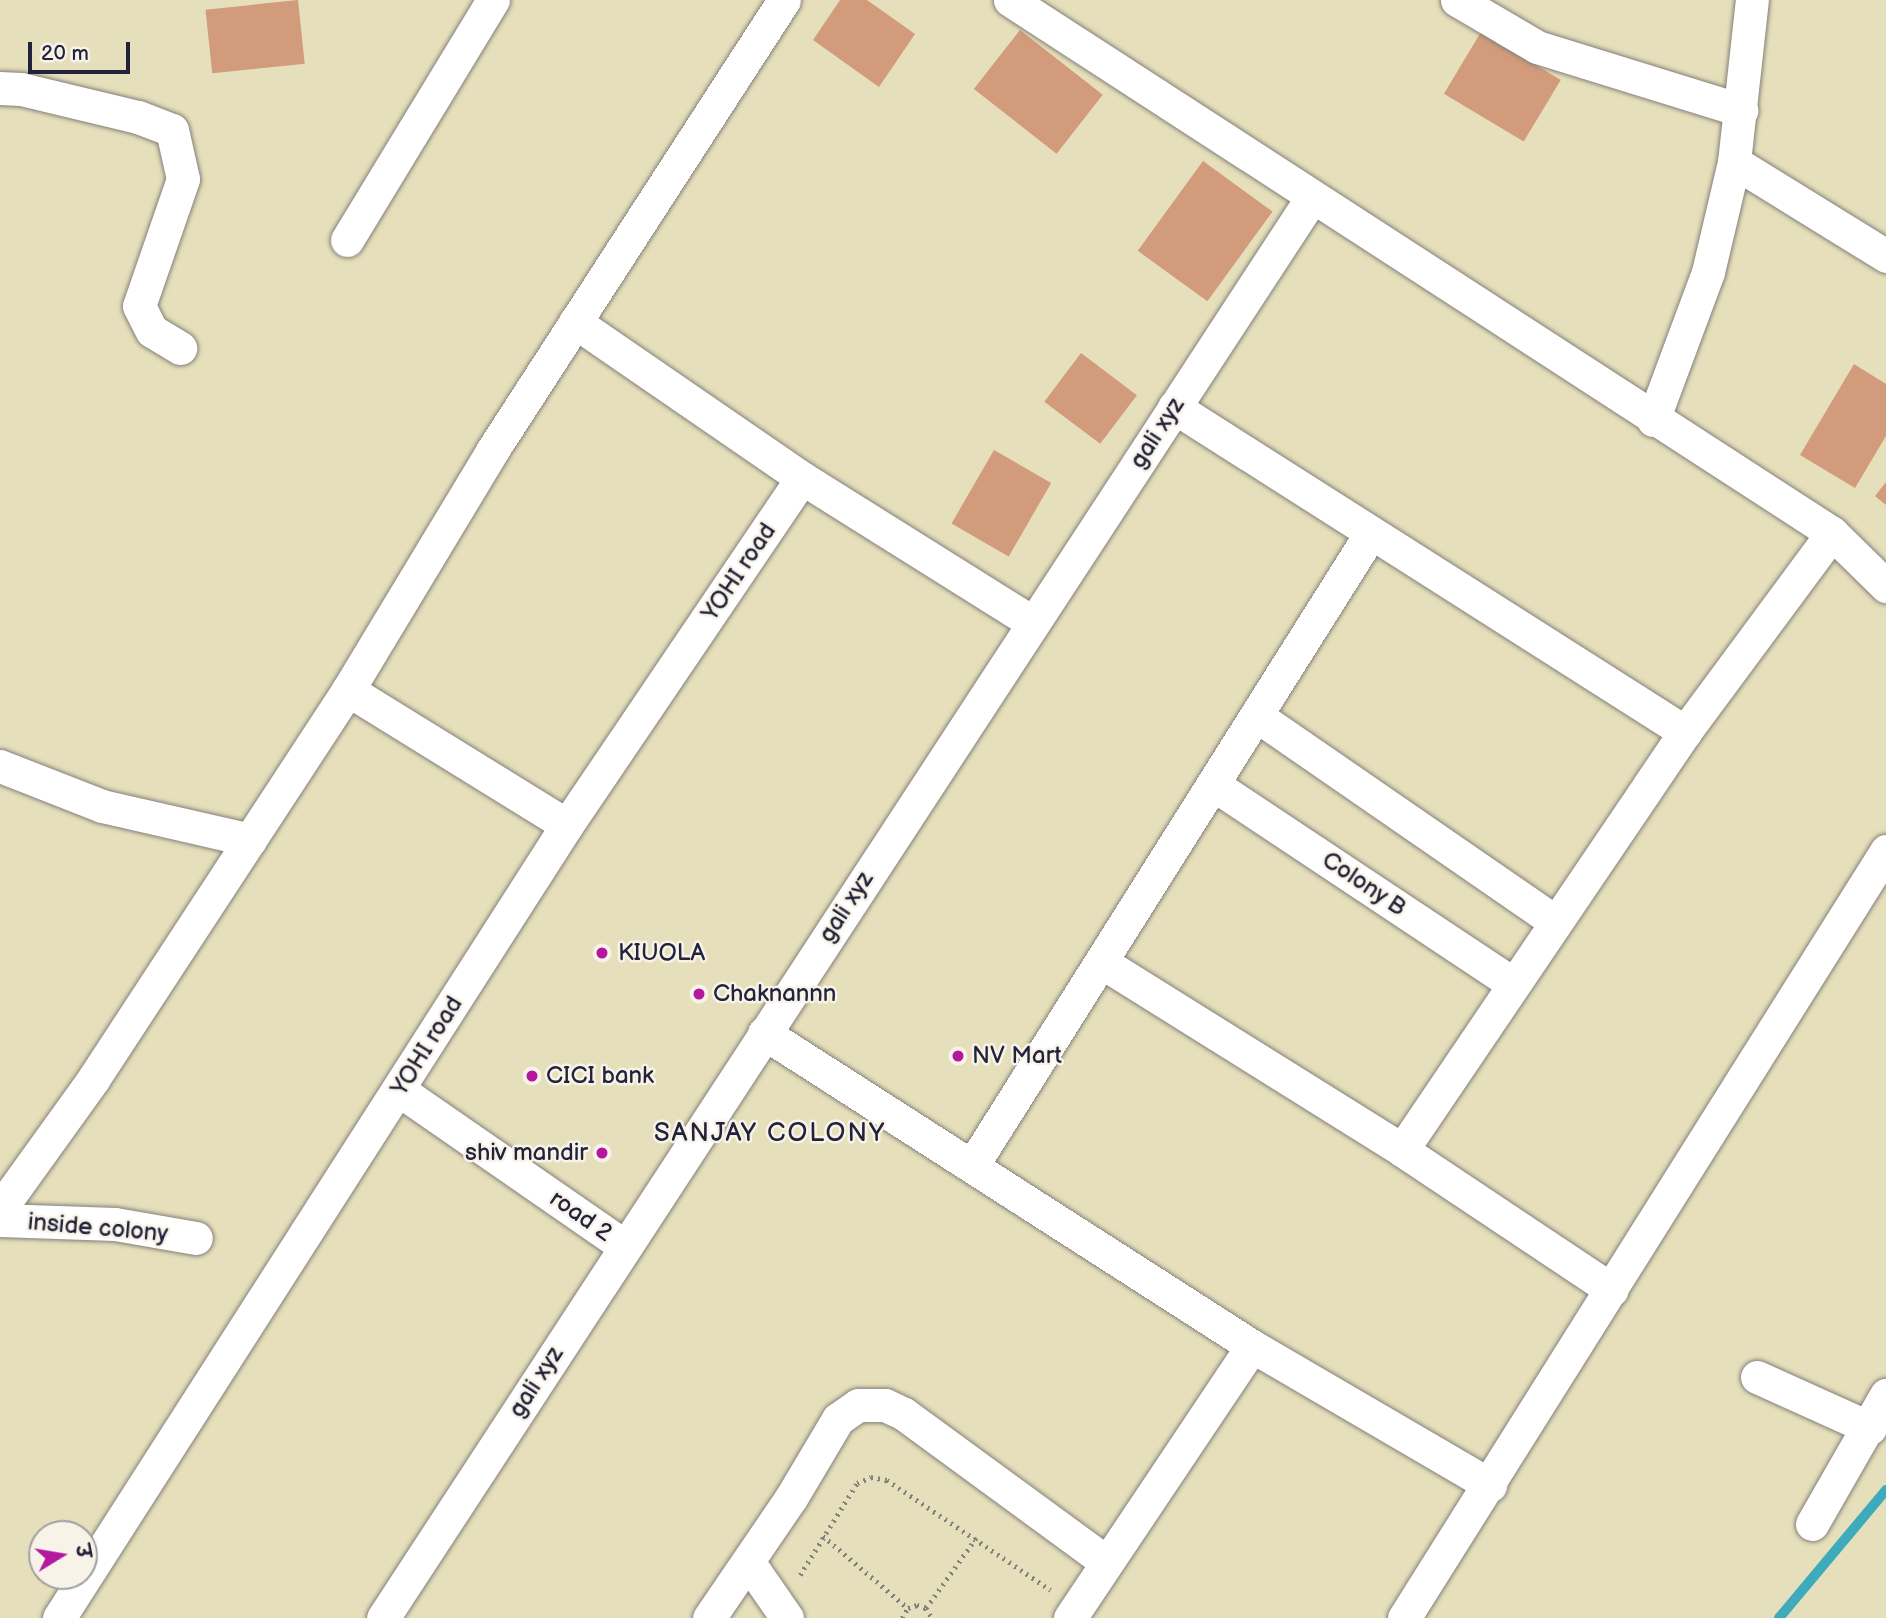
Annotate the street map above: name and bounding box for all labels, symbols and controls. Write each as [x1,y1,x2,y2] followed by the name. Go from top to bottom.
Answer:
[32,28,133,72] scale bar
[41,41,89,66] text: 20 m
[1123,392,1191,474] street label: gali xyz
[696,518,782,626] street label: YOHI road
[1316,845,1412,923] street label: Colony B
[812,866,880,948] street label: gali xyz
[618,939,705,967] place label: KIUOLA
[592,943,612,963] marker: KIUOLA
[713,980,836,1008] place label: Chaknannn
[691,986,707,1002] marker: Chaknannn
[385,991,469,1101] street label: YOHI road
[972,1042,1062,1070] place label: NV Mart
[950,1048,966,1064] marker: NV Mart
[546,1062,654,1090] place label: CICI bank
[524,1068,540,1084] marker: CICI bank
[656,1118,884,1150] district label: SANJAY COLONY
[465,1139,588,1167] place label: shiv mandir
[594,1145,610,1161] marker: shiv mandir
[544,1184,618,1248] street label: road 2
[27,1208,169,1248] street label: inside colony
[502,1341,570,1423] street label: gali xyz
[28,1520,98,1590] north arrow
[70,1543,95,1560] text: उ

